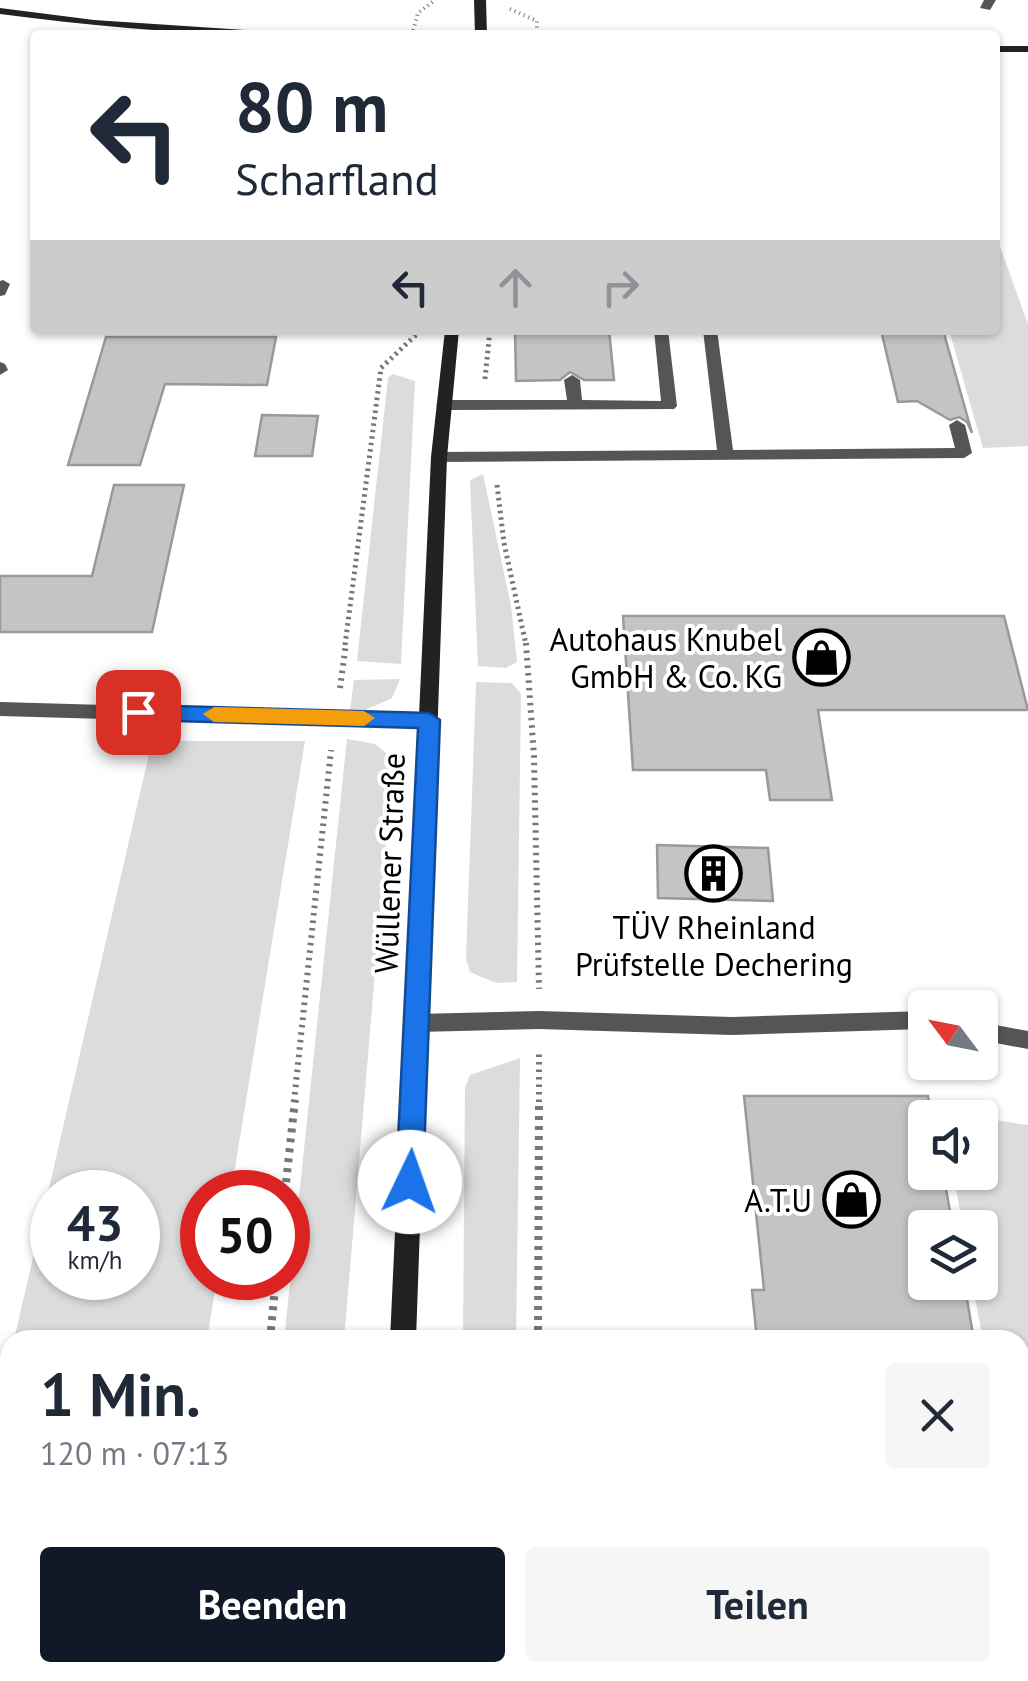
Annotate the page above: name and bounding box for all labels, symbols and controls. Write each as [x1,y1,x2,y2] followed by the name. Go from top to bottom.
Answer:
[235,61,388,151] text: 80 m
[70,70,200,200] icon: left
[235,149,439,207] text: Scharfland
[383,260,438,315] icon: left
[488,260,543,315] icon: ahead
[593,260,648,315] icon: right
[549,618,783,697] place label: Autohaus Knubel GmbH & Co. KG
[791,627,851,687] shop icon: Autohaus Knubel GmbH & Co. KG
[96,670,181,755] pin
[111,685,166,740] icon: arrive
[364,752,414,974] street label: Wüllener Straße
[684,843,744,903] building icon: TÜV Rheinland Prüfstelle Dechering
[575,906,853,985] place label: TÜV Rheinland Prüfstelle Dechering
[908,990,998,1080] north arrow
[908,990,998,1300] map controls
[908,1100,998,1190] button: sound
[358,1130,462,1234] position arrow
[180,1170,310,1300] speed limit sign: 50
[821,1170,881,1230] shop icon: A.T.U
[744,1179,812,1221] place label: A.T.U
[67,1190,123,1255] text: 43
[908,1210,998,1300] button: layers
[68,1244,122,1276] text: km/h
[40,1355,201,1433] text: 1 Min.
[885,1363,990,1468] button: close
[40,1432,229,1474] text: 120 m · 07:13
[40,1547,505,1662] button: Beenden
[525,1547,990,1662] button: Teilen

